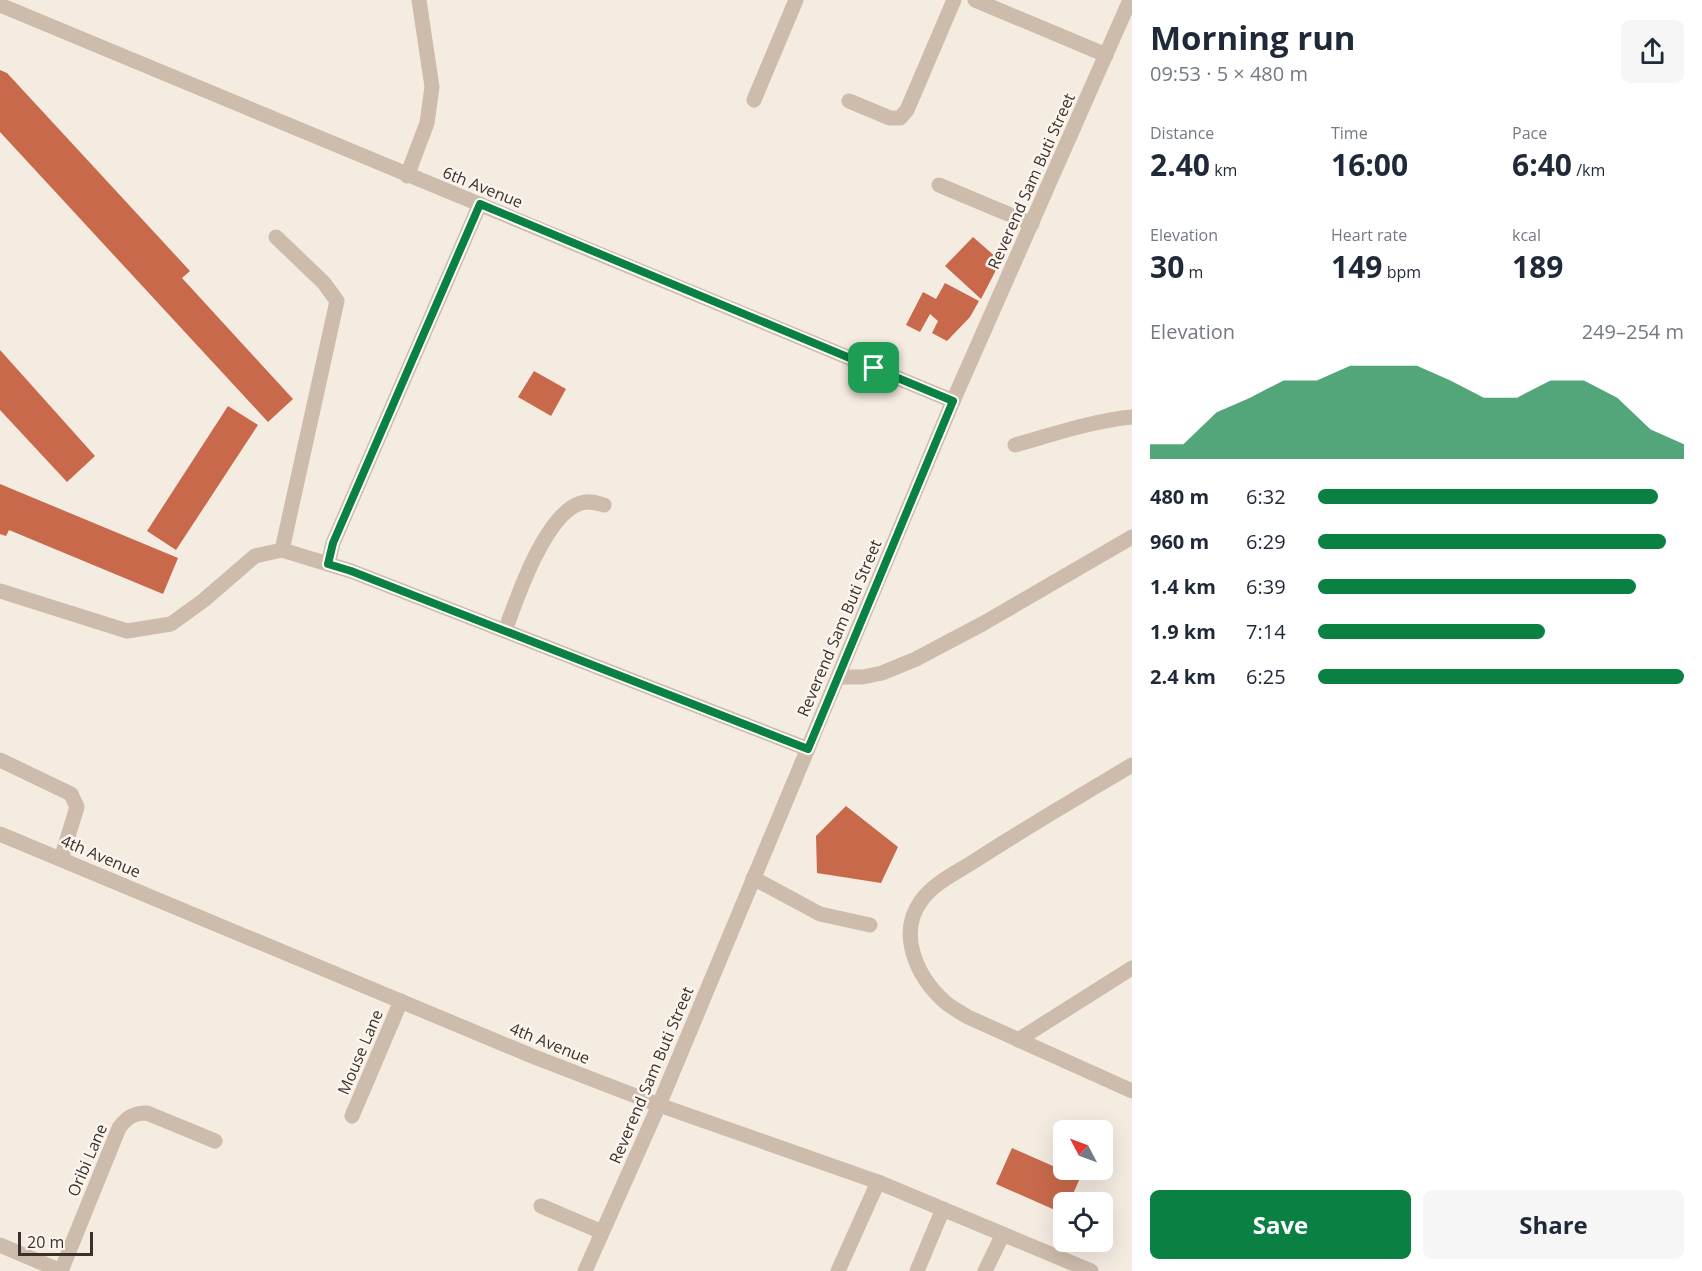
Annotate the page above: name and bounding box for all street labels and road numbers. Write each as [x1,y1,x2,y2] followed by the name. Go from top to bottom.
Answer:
[982,89,1080,272] street label: Reverend Sam Buti Street
[440,161,526,213] street label: 6th Avenue
[792,536,886,720] street label: Reverend Sam Buti Street
[58,829,144,883] street label: 4th Avenue
[604,983,698,1167] street label: Reverend Sam Buti Street
[332,1006,388,1098] street label: Mouse Lane
[507,1017,593,1069] street label: 4th Avenue
[62,1120,112,1200] street label: Oribi Lane

